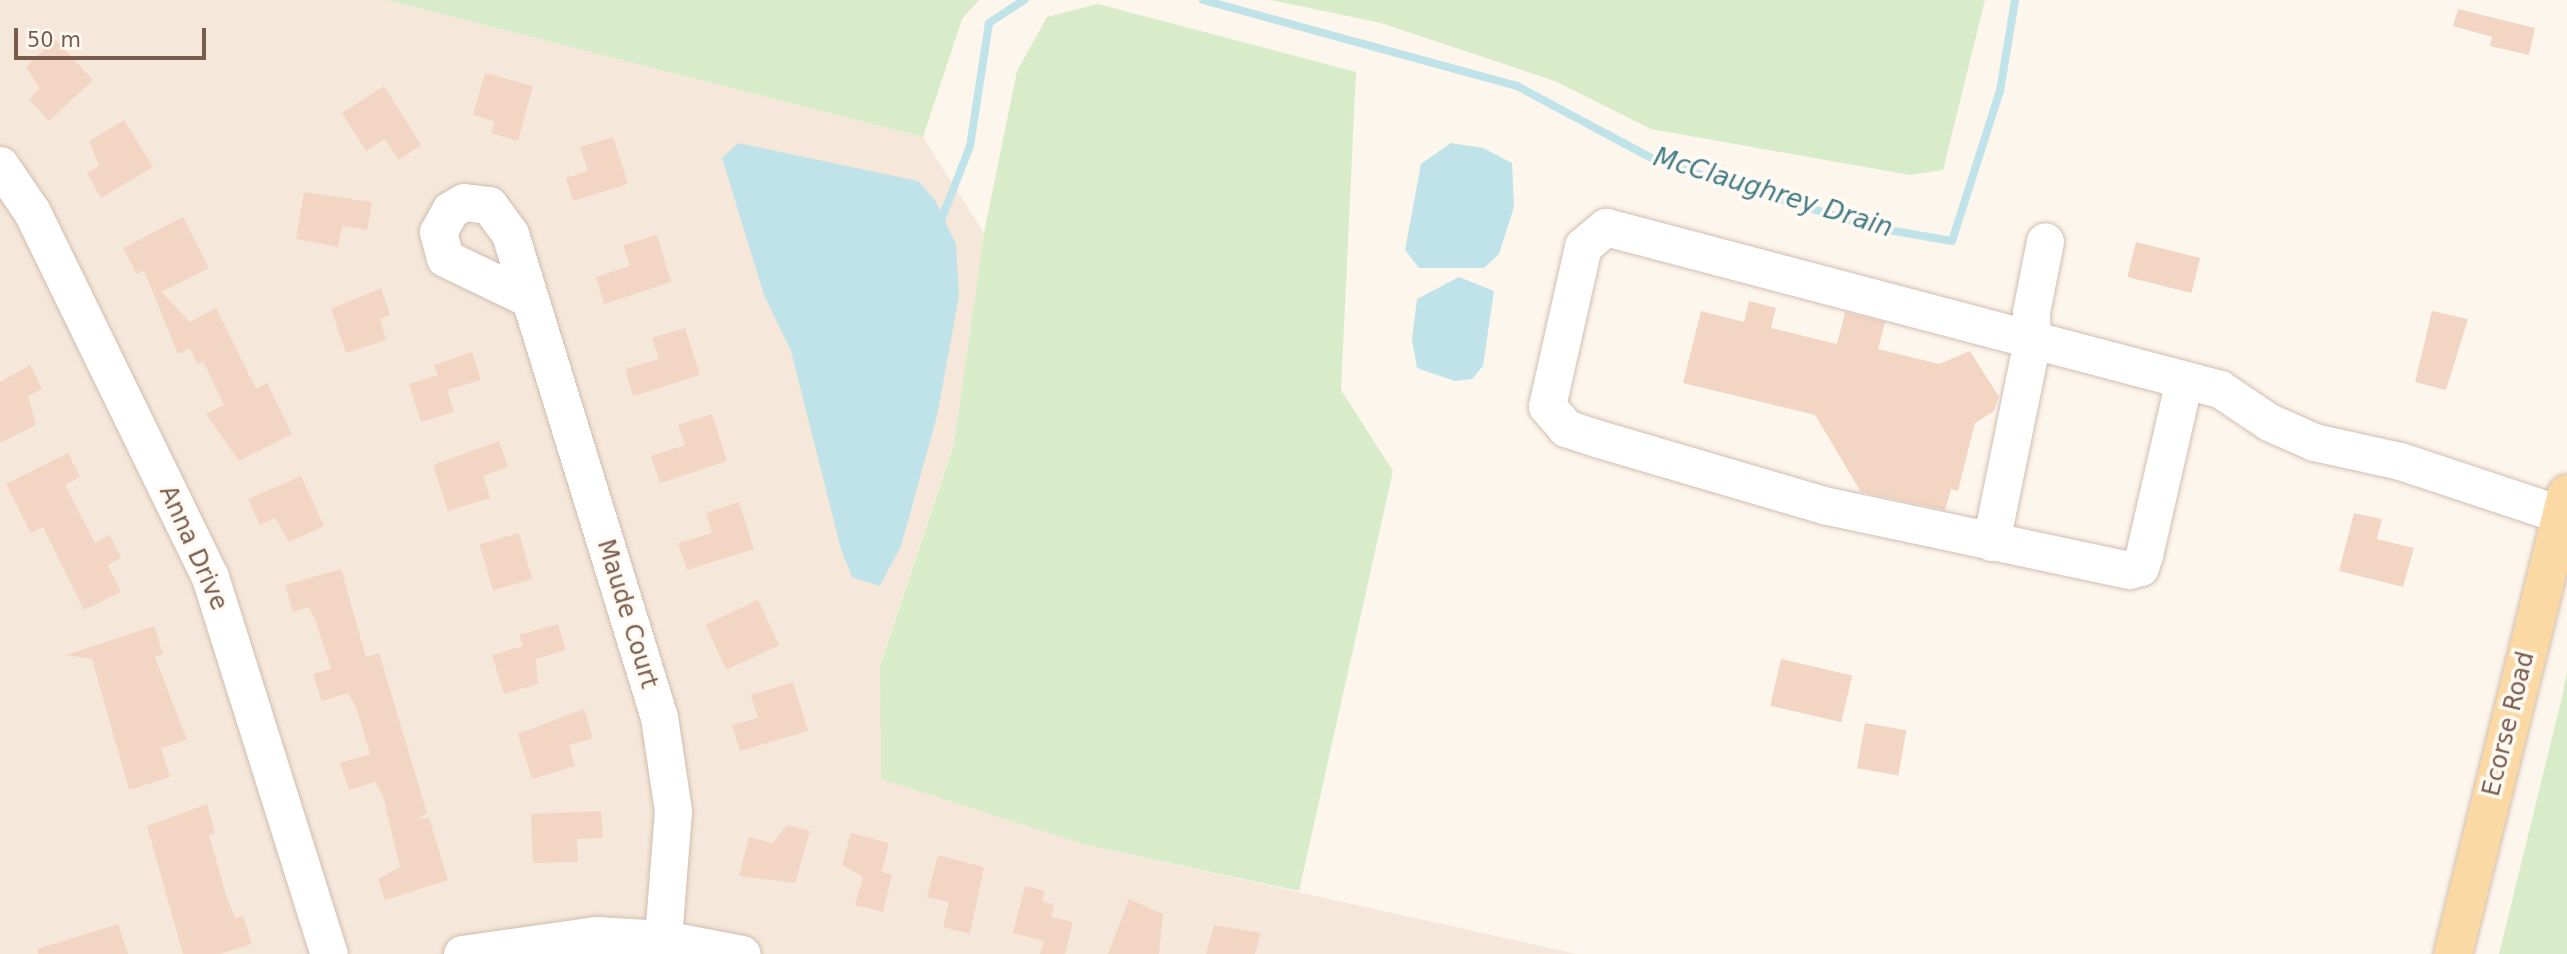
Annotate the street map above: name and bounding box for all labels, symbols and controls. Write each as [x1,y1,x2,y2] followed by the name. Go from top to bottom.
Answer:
[18,14,210,58] scale bar
[27,28,81,52] text: 50 m
[1650,142,1896,244] water label: McClaughrey Drain
[153,481,233,615] street label: Anna Drive
[591,536,663,692] street label: Maude Court
[2477,649,2541,799] street label: Ecorse Road

